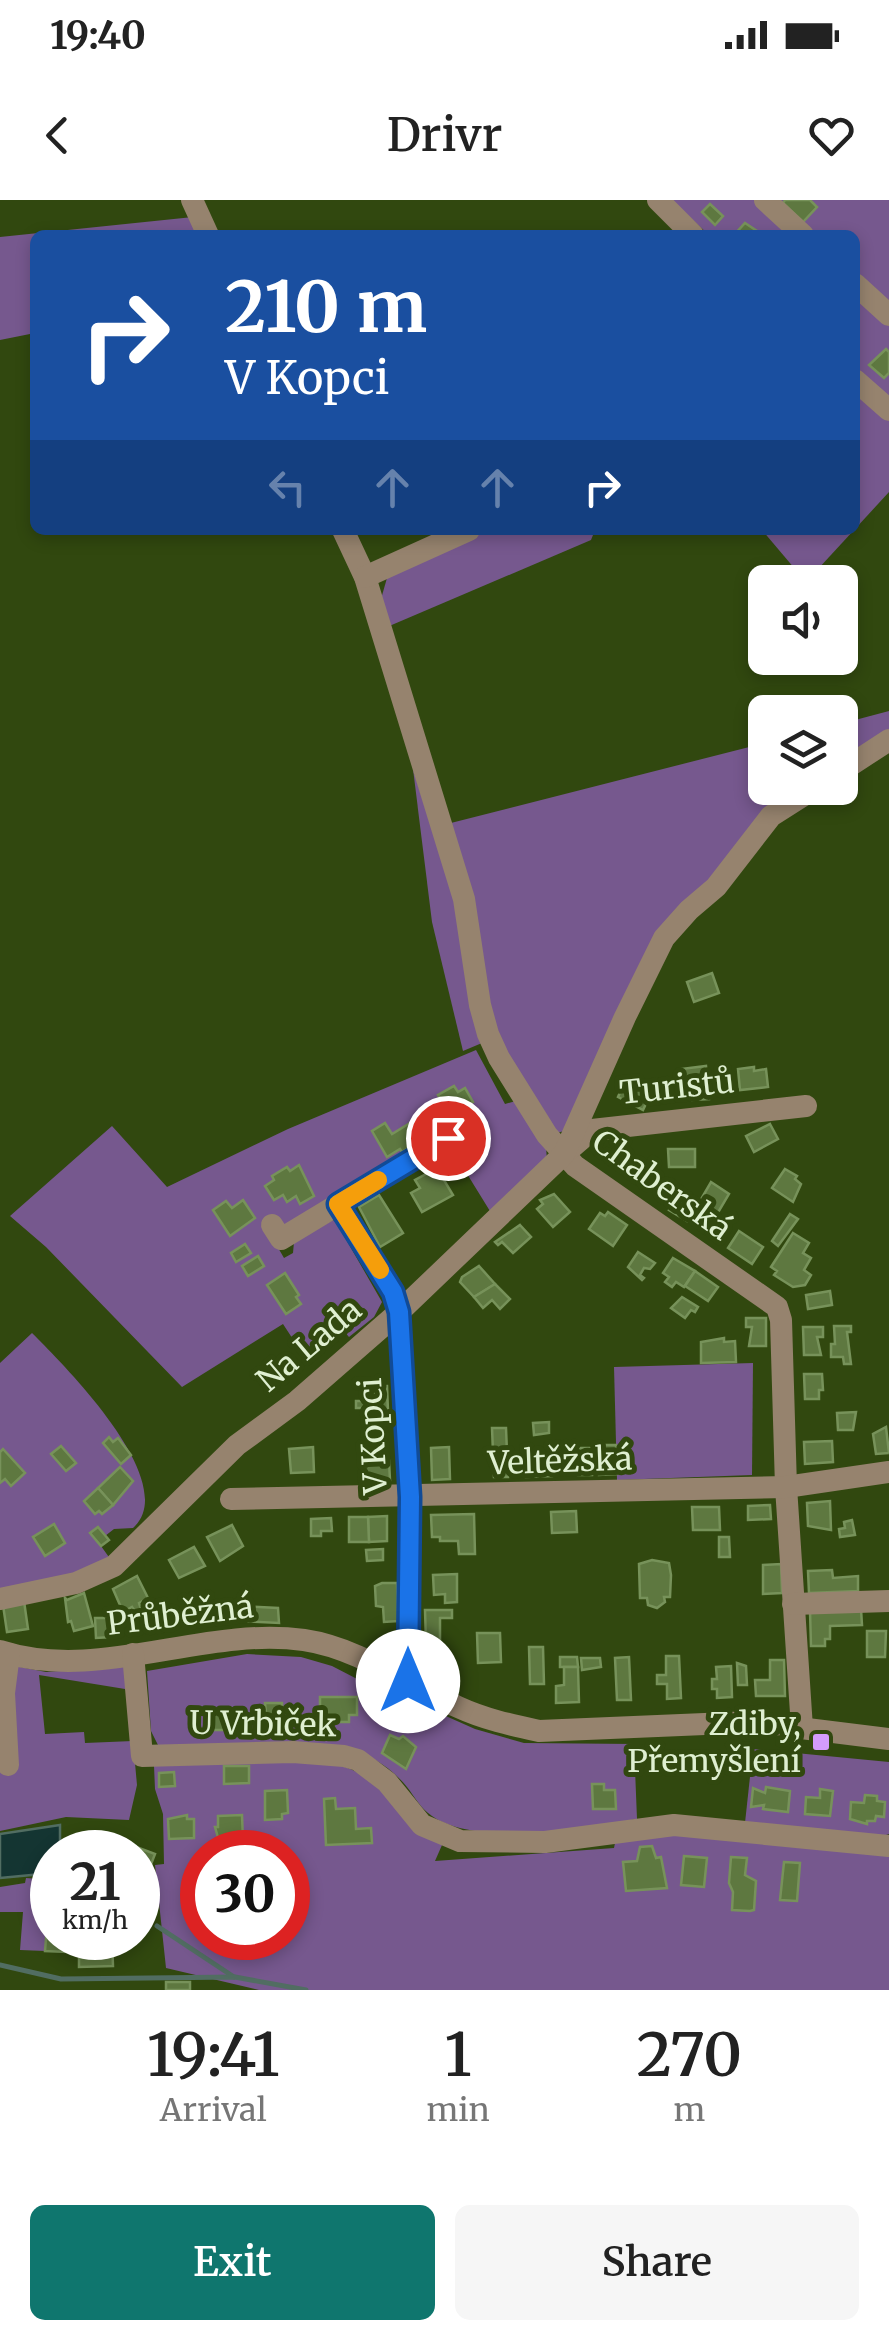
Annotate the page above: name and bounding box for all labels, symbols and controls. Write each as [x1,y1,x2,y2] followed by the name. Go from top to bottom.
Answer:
[50,12,146,59] text: 19:40
[387,107,502,163] text: Drivr
[30,108,85,163] icon: back
[804,108,859,163] icon: heart
[225,263,427,351] text: 210 m
[60,270,190,400] icon: right
[225,350,389,406] text: V Kopci
[260,460,315,515] icon: left
[365,460,420,515] icon: ahead
[470,460,525,515] icon: ahead
[575,460,630,515] icon: right
[748,565,858,805] map controls
[748,565,858,675] button: sound
[748,695,858,805] button: layers
[618,1061,736,1113] street label: Turistů
[406,1096,491,1181] pin
[421,1111,476,1166] icon: arrive
[585,1121,739,1249] street label: Chaberská
[249,1290,369,1400] street label: Na Lada
[350,1377,396,1496] street label: V Kopci
[486,1438,633,1484] street label: Veltěžská
[104,1586,256,1644] street label: Průběžná
[356,1629,460,1733] position arrow
[189,1703,338,1745] street label: U Vrbiček
[627,1704,802,1781] place label: Zdiby, Přemyšlení
[810,1731,832,1753] marker: Zdiby, Přemyšlení
[180,1830,310,1960] speed limit sign: 30
[69,1851,121,1914] text: 21
[62,1904,128,1936] text: km/h
[147,2017,280,2092] text: 19:41
[444,2017,472,2092] text: 1
[636,2017,742,2092] text: 270
[160,2090,267,2130] text: Arrival
[426,2090,490,2130] text: min
[673,2090,705,2130] text: m
[30,2205,435,2320] button: Exit
[455,2205,859,2320] button: Share

